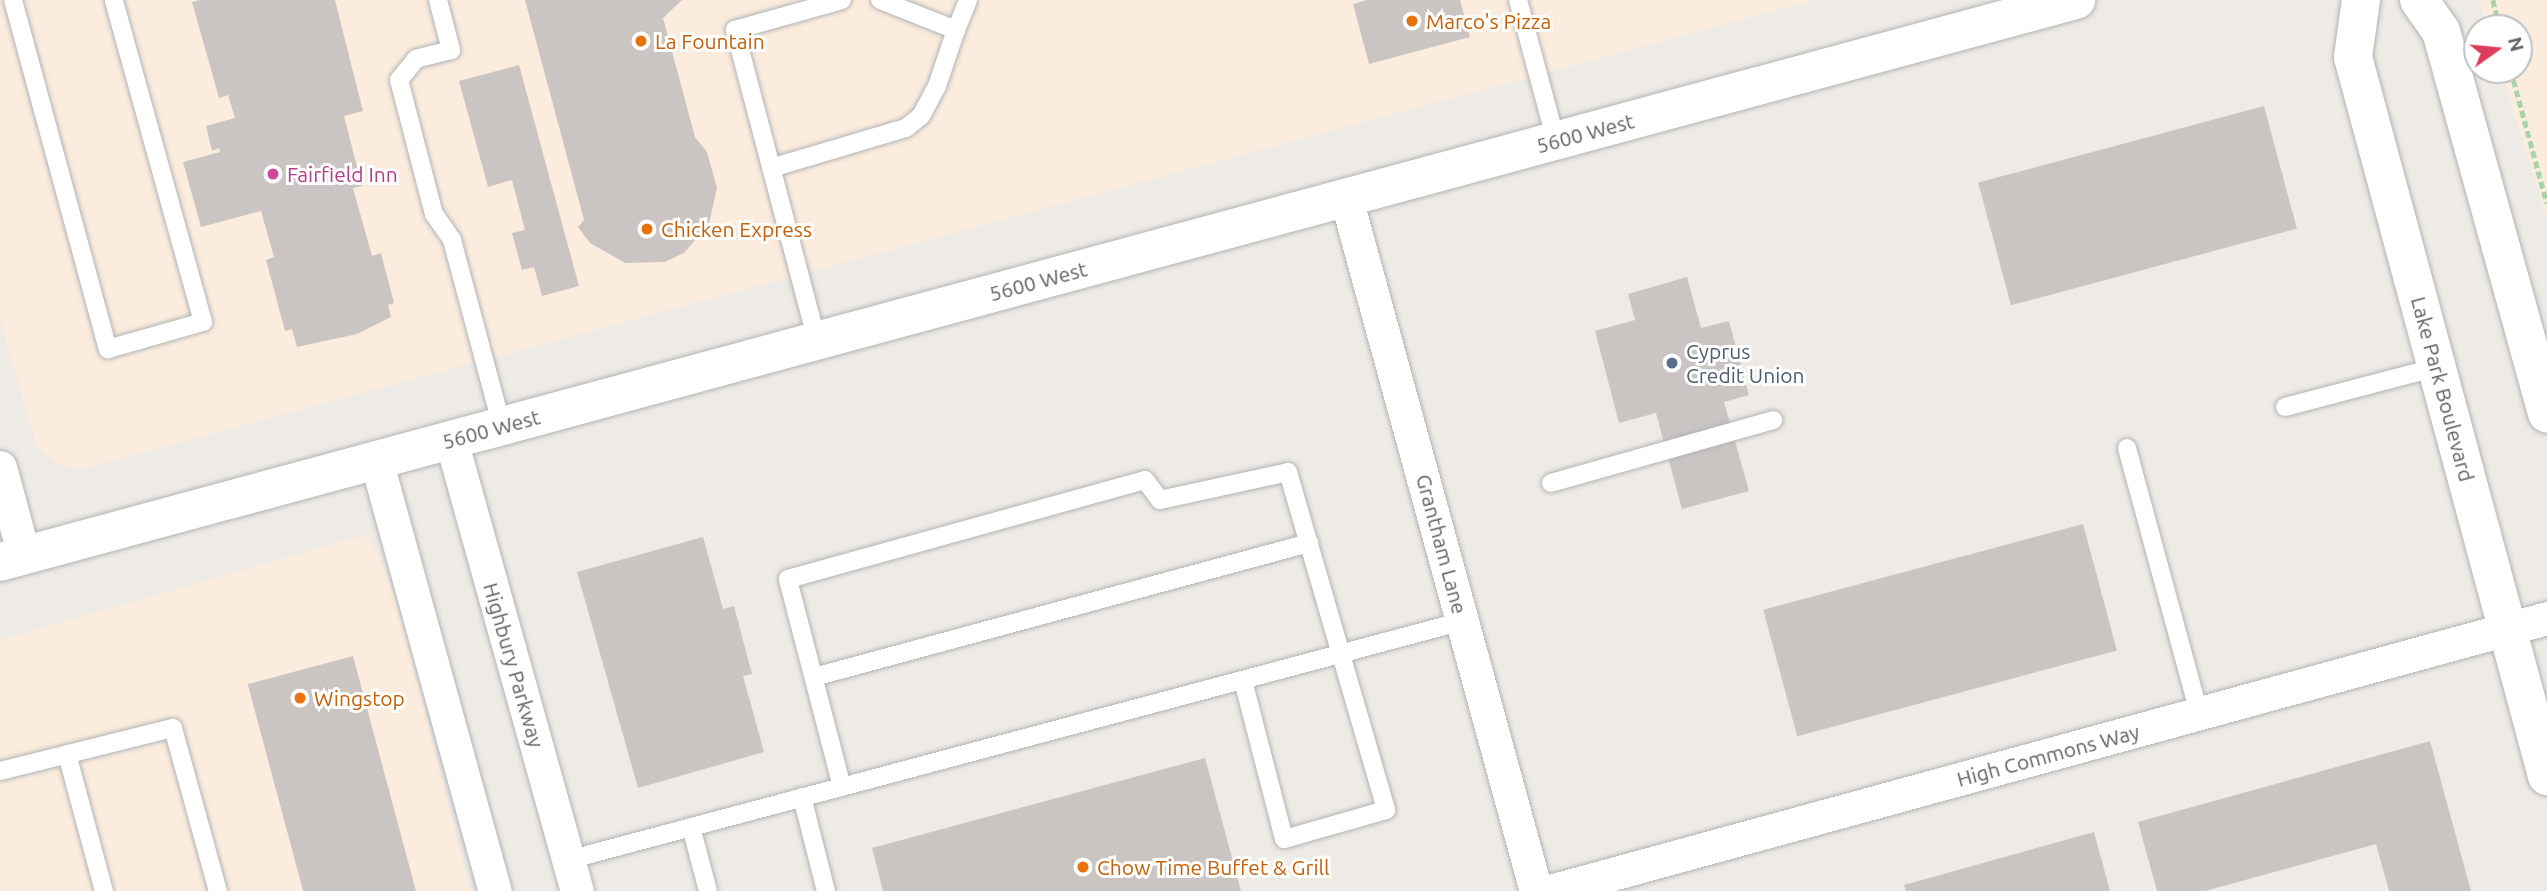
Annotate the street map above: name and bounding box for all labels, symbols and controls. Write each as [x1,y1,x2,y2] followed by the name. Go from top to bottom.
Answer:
[1426,8,1551,34] place label: Marco's Pizza
[1404,13,1420,29] marker: Marco's Pizza
[2463,14,2533,84] north arrow
[655,28,765,54] place label: La Fountain
[633,33,649,49] marker: La Fountain
[2504,34,2529,54] text: N
[1533,108,1637,158] street label: 5600 West
[287,161,398,187] place label: Fairfield Inn
[265,166,281,182] marker: Fairfield Inn
[661,216,812,242] place label: Chicken Express
[639,221,655,237] marker: Chicken Express
[986,256,1090,306] street label: 5600 West
[2406,294,2480,484] street label: Lake Park Boulevard
[1686,338,1805,388] place label: Cyprus Credit Union
[1664,355,1680,371] marker: Cyprus Credit Union
[439,404,543,454] street label: 5600 West
[1411,471,1473,617] street label: Grantham Lane
[478,580,550,750] street label: Highbury Parkway
[314,685,405,711] place label: Wingstop
[292,690,308,706] marker: Wingstop
[1954,718,2142,792] street label: High Commons Way
[1097,854,1329,880] place label: Chow Time Buffet & Grill
[1075,859,1091,875] marker: Chow Time Buffet & Grill

